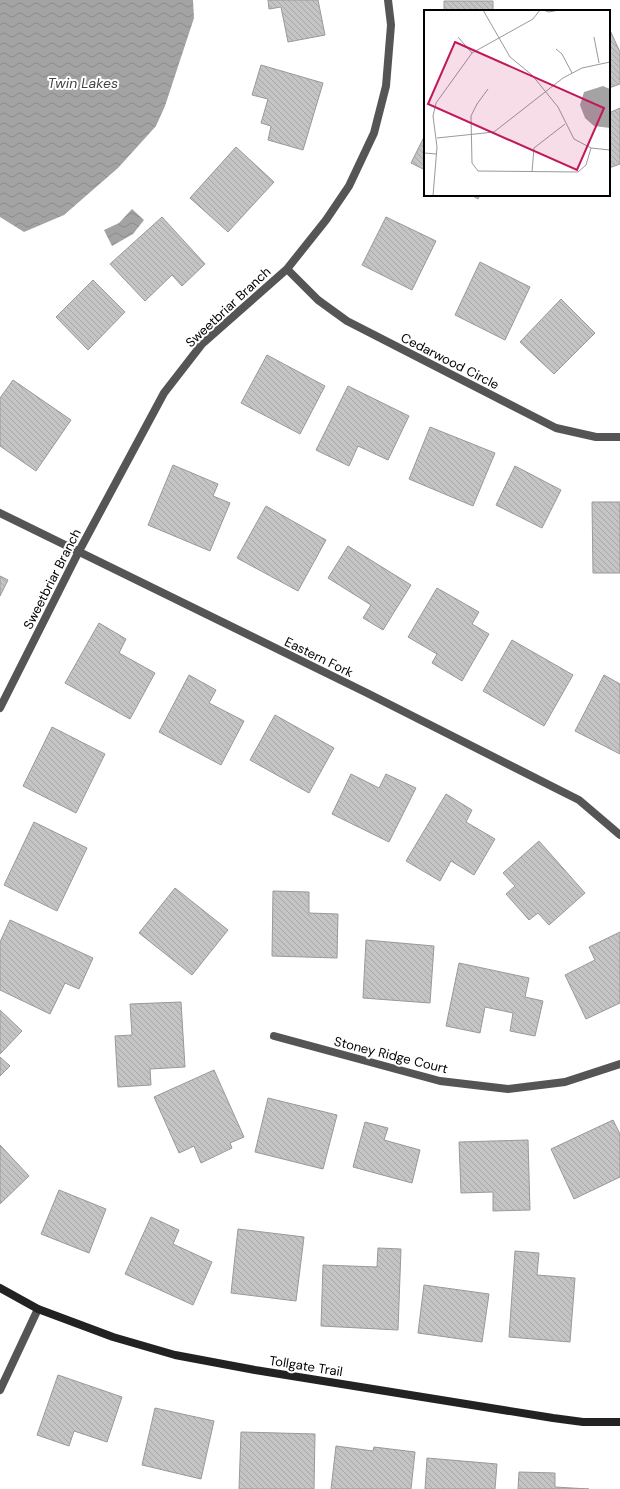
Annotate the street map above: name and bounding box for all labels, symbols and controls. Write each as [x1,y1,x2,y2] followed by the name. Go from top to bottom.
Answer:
[424,10,610,196] inset map
[48,74,118,92] water label: Twin Lakes
[182,263,274,351] street label: Sweetbriar Branch
[398,329,502,393] street label: Cedarwood Circle
[19,526,85,632] street label: Sweetbriar Branch
[282,633,357,681] street label: Eastern Fork
[332,1033,450,1077] street label: Stoney Ridge Court
[268,1352,344,1380] street label: Tollgate Trail

